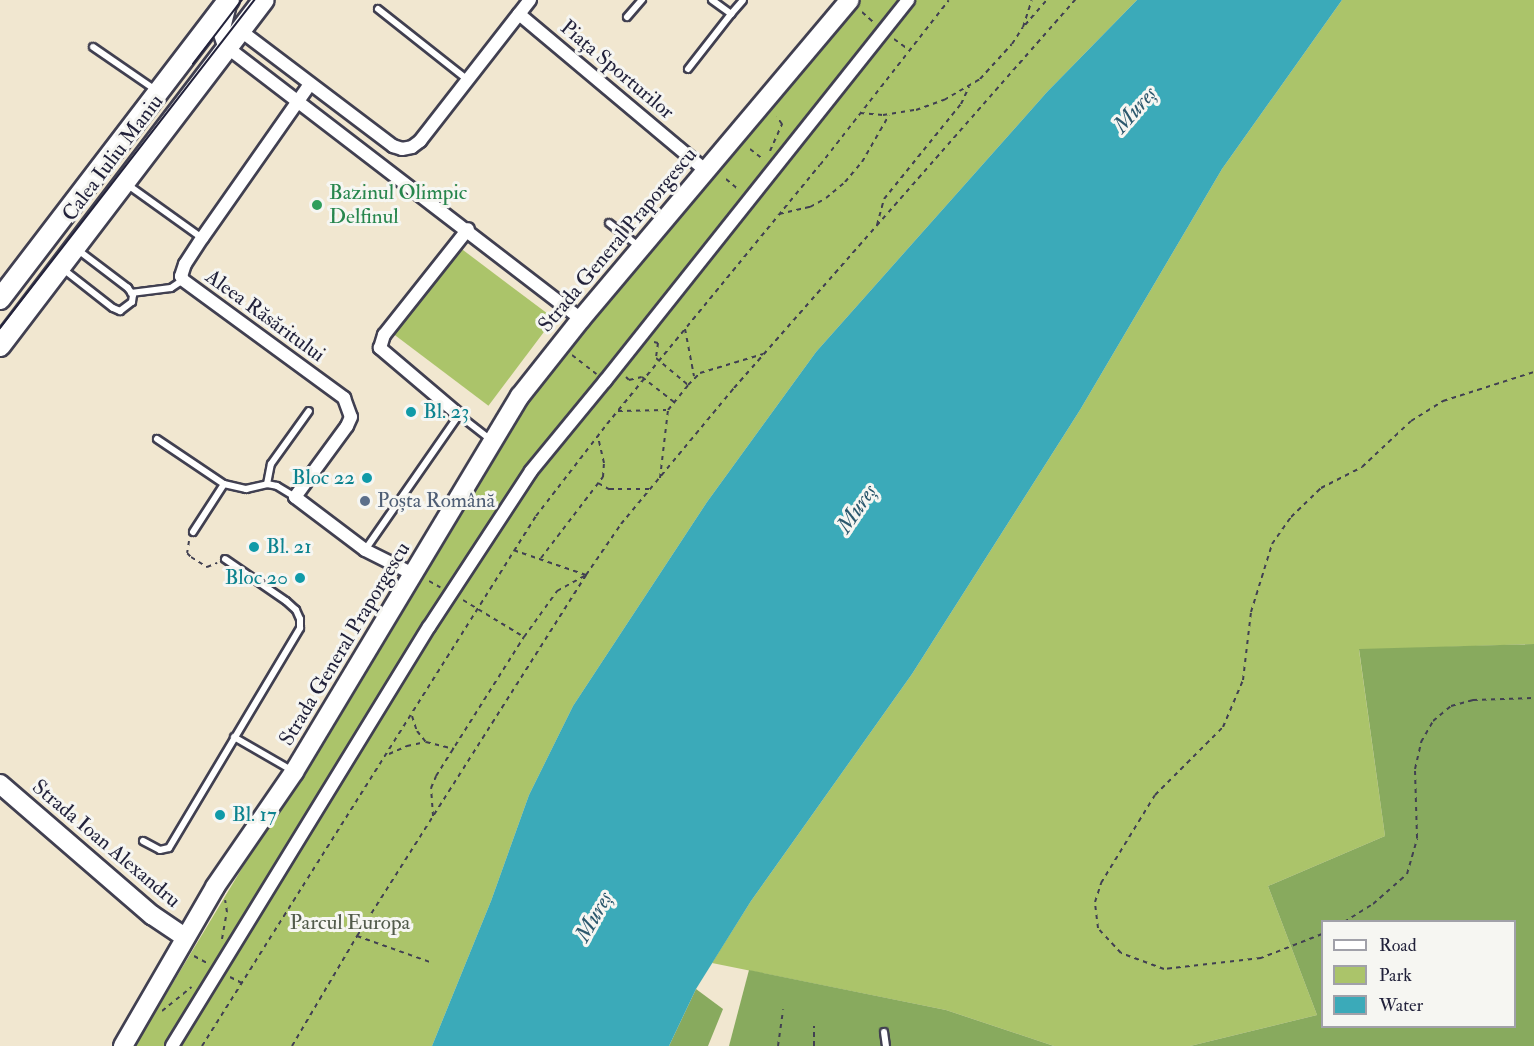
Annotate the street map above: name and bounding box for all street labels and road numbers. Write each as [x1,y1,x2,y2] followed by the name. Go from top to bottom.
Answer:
[555,15,679,125] street label: Piața Sporturilor
[57,90,169,226] street label: Calea Iuliu Maniu
[533,143,703,337] street label: Strada General Praporgescu
[200,264,330,368] street label: Aleea Răsăritului
[274,538,416,750] street label: Strada General Praporgescu
[27,775,185,913] street label: Strada Ioan Alexandru

